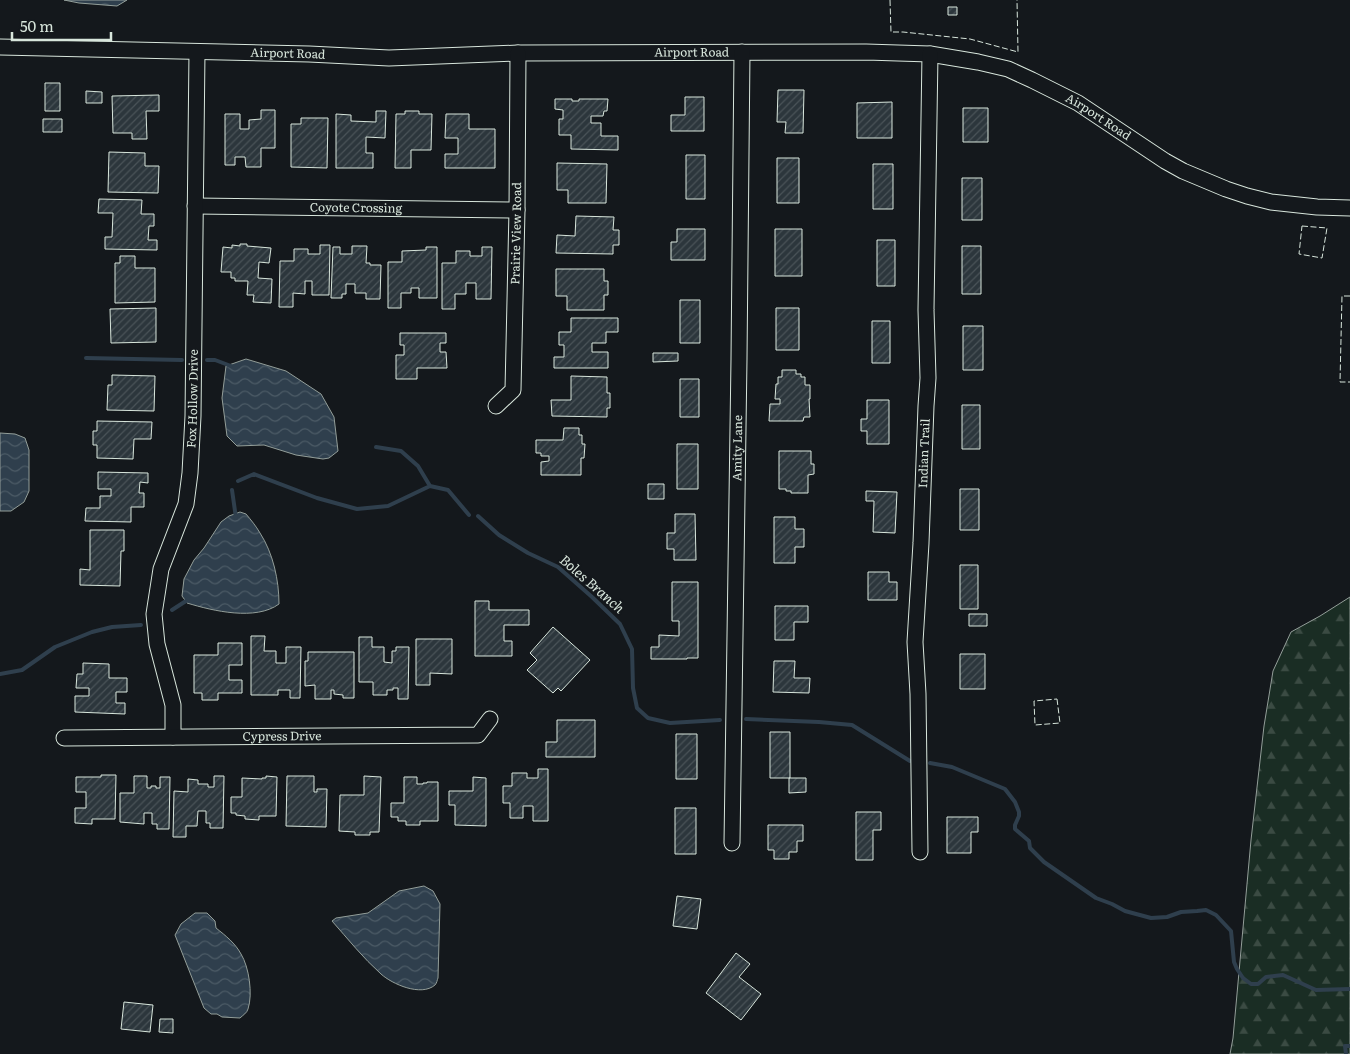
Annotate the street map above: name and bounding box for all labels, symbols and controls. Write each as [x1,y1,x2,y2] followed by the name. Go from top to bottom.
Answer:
[12,10,111,42] scale bar
[20,14,54,37] text: 50 m
[654,42,730,61] street label: Airport Road
[250,43,327,63] street label: Airport Road
[1063,88,1136,144] street label: Airport Road
[505,181,525,285] street label: Prairie View Road
[310,197,403,217] street label: Coyote Crossing
[181,349,202,449] street label: Fox Hollow Drive
[727,415,746,481] street label: Amity Lane
[913,418,934,488] street label: Indian Trail
[556,549,630,618] water label: Boles Branch
[242,726,322,745] street label: Cypress Drive

